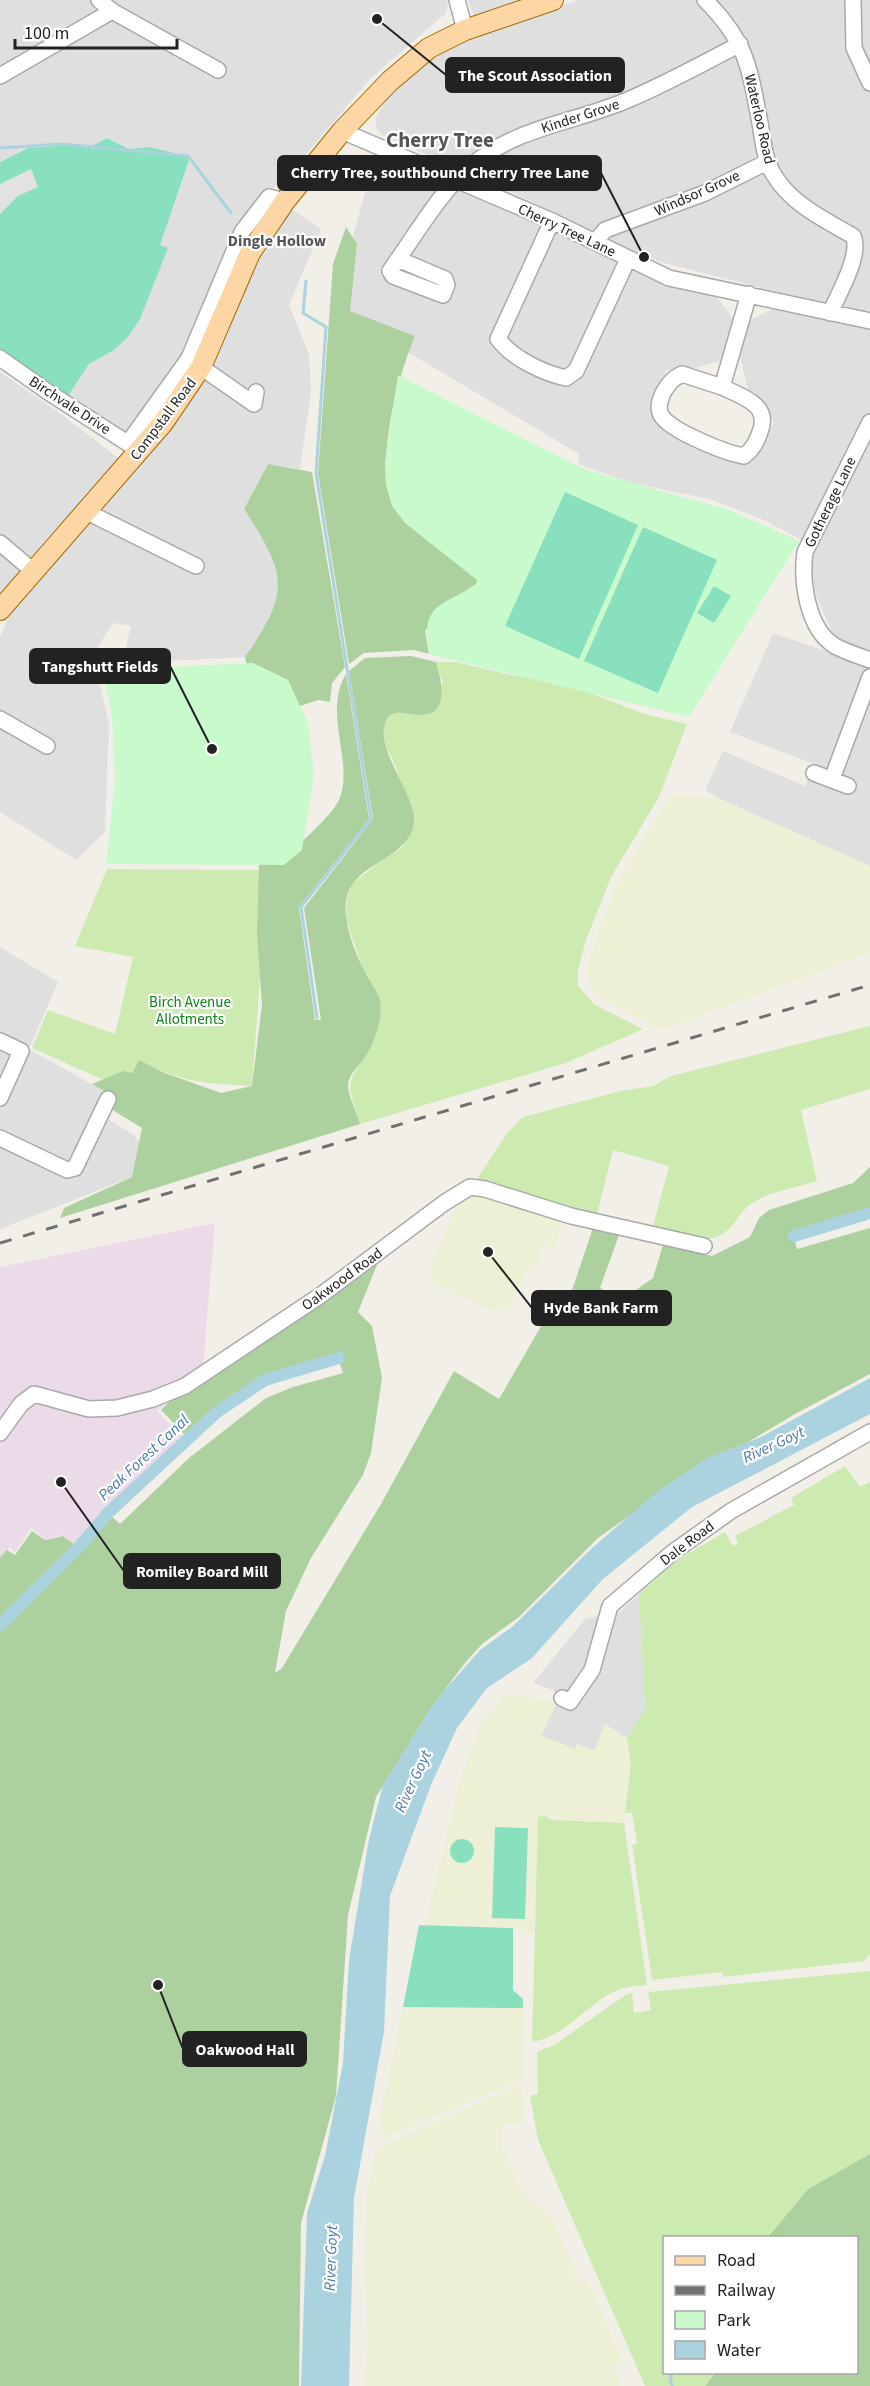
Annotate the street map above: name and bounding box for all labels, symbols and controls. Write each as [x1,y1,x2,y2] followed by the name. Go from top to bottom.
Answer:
[15,12,177,50] scale bar
[24,21,69,46] text: 100 m
[446,58,624,92] callout: The Scout Association
[458,65,612,87] text: The Scout Association
[739,72,780,166] street label: Waterloo Road
[538,94,622,139] street label: Kinder Grove
[386,125,494,155] district label: Cherry Tree
[278,156,601,190] callout: Cherry Tree, southbound Cherry Tree Lane
[291,162,589,184] text: Cherry Tree, southbound Cherry Tree Lane
[651,165,743,222] street label: Windsor Grove
[514,199,619,262] street label: Cherry Tree Lane
[228,230,327,252] district label: Dingle Hollow
[25,371,115,440] street label: Birchvale Drive
[125,374,201,465] street label: Compstall Road
[799,453,861,551] street label: Gotherage Lane
[30,649,170,683] callout: Tangshutt Fields
[42,656,158,678] text: Tangshutt Fields
[149,992,231,1030] park label: Birch Avenue Allotments
[298,1243,387,1316] street label: Oakwood Road
[532,1291,671,1325] callout: Hyde Bank Farm
[543,1297,659,1319] text: Hyde Bank Farm
[93,1410,194,1506] water label: Peak Forest Canal
[739,1421,809,1469] water label: River Goyt
[656,1516,719,1571] street label: Dale Road
[124,1554,280,1588] callout: Romiley Board Mill
[136,1561,268,1583] text: Romiley Board Mill
[389,1746,437,1816] water label: River Goyt
[183,2032,306,2066] callout: Oakwood Hall
[196,2039,295,2061] text: Oakwood Hall
[319,2224,343,2291] water label: River Goyt
[663,2236,858,2374] legend
[717,2248,756,2273] text: Road
[717,2278,776,2303] text: Railway
[717,2308,751,2333] text: Park
[717,2338,761,2363] text: Water

